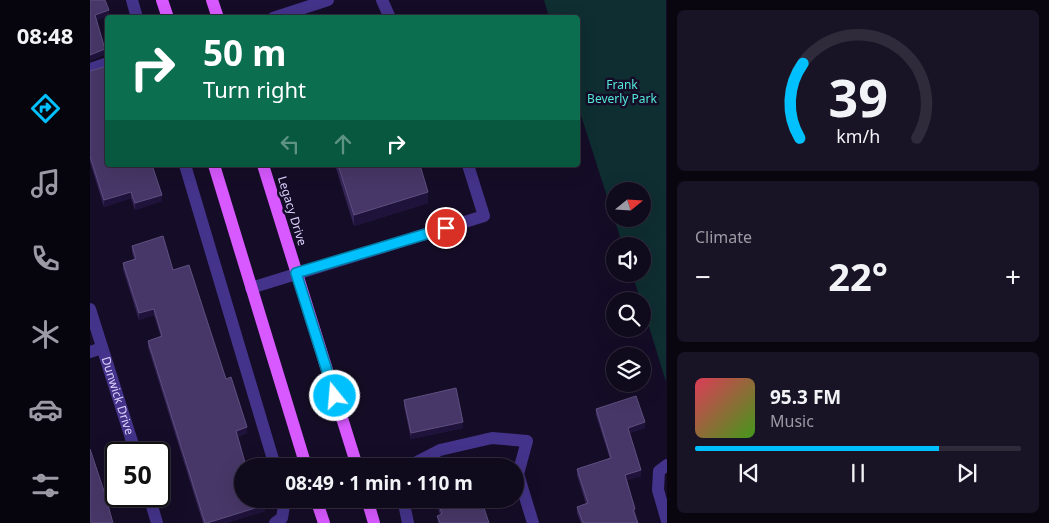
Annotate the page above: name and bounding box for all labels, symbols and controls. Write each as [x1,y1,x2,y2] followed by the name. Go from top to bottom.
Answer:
[17,20,73,50] text: 08:48
[203,29,286,76] text: 50 m
[120,35,185,100] icon: right
[828,61,888,132] text: 39
[203,74,306,104] text: Turn right
[587,76,658,107] park label: Frank Beverly Park
[28,91,63,126] icon: directions
[836,124,880,148] text: km/h
[276,130,304,158] icon: left
[329,130,357,158] icon: ahead
[382,130,410,158] icon: right
[28,166,63,201] icon: music
[274,174,311,248] street label: Legacy Drive
[606,182,651,228] north arrow
[606,182,651,392] map controls
[425,207,467,249] pin
[432,214,460,242] icon: arrive
[695,226,752,248] text: Climate
[606,237,651,282] button: sound
[28,241,63,276] icon: phone
[828,250,888,302] text: 22°
[695,257,711,295] text: −
[1005,257,1021,295] text: +
[606,292,651,337] button: search
[28,317,63,352] icon: climate
[606,347,651,392] button: layers
[98,354,138,437] street label: Dunwick Drive
[308,369,360,421] position arrow
[770,384,841,410] text: 95.3 FM
[28,392,63,427] icon: car
[770,410,814,432] text: Music
[105,442,170,507] speed limit sign: 50
[735,459,763,487] icon: previous
[844,459,872,487] icon: pause
[953,459,981,487] icon: next
[28,468,63,503] icon: filters
[285,470,473,496] text: 08:49 · 1 min · 110 m

